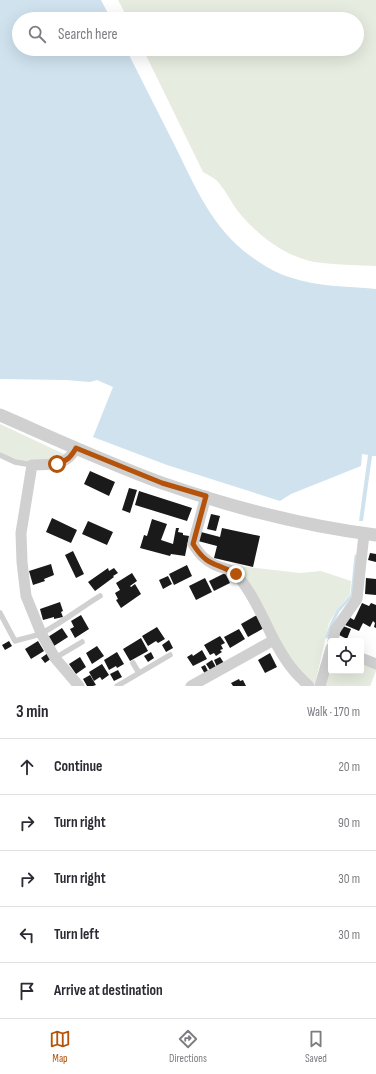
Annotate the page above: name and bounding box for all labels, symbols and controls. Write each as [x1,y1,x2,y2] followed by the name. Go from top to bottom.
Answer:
[12,12,364,56] search box
[26,23,48,45] icon: search
[58,25,118,44] text: Search here
[48,455,66,473] route start
[227,565,245,583] route end
[328,638,364,674] map controls
[328,638,364,674] button: locate
[16,702,49,722] text: 3 min
[307,704,360,720] text: Walk · 170 m
[16,756,38,778] icon: ahead
[54,757,103,776] text: Continue
[338,759,360,775] text: 20 m
[16,812,38,834] icon: right
[54,813,106,832] text: Turn right
[338,815,360,831] text: 90 m
[16,868,38,890] icon: right
[54,869,106,888] text: Turn right
[338,871,360,887] text: 30 m
[16,924,38,946] icon: left
[54,925,99,944] text: Turn left
[338,927,360,943] text: 30 m
[16,980,38,1002] icon: arrive
[54,981,163,1000] text: Arrive at destination
[49,1028,71,1065] tab: Map
[169,1028,207,1065] tab: Directions
[305,1028,327,1065] tab: Saved

